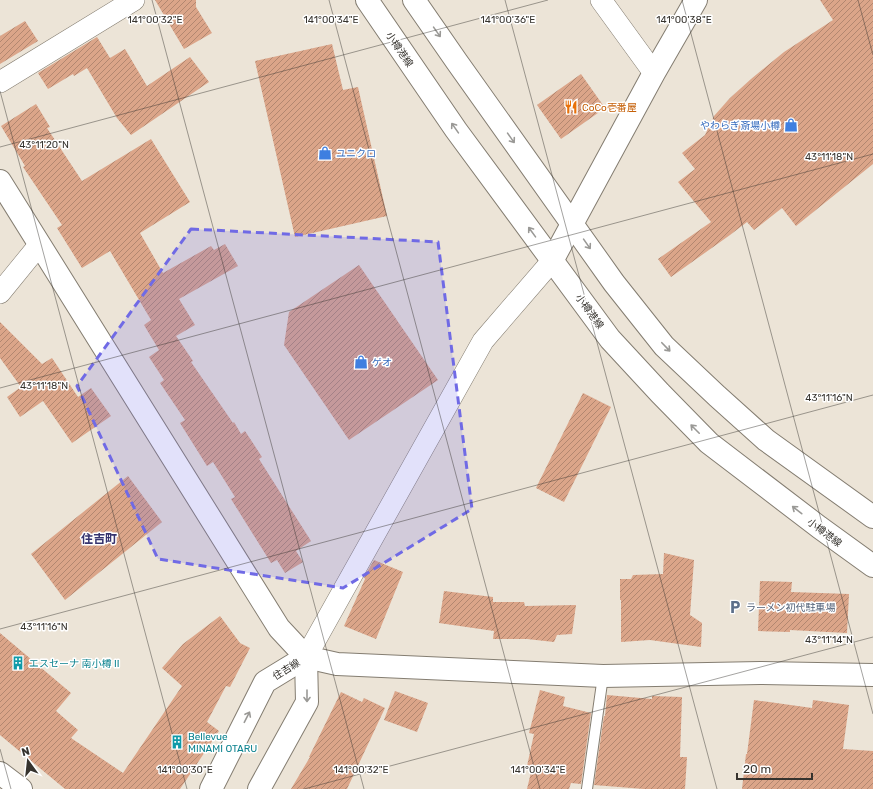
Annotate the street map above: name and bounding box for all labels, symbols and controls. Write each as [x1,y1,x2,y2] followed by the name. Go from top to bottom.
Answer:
[127,14,183,26] text: 141°00'32"E
[303,14,359,26] text: 141°00'34"E
[481,14,535,26] text: 141°00'36"E
[656,14,712,26] text: 141°00'38"E
[433,26,441,38] one-way arrow
[383,30,415,69] street label: 小樽港線
[563,99,579,115] restaurant icon: CoCo壱番屋
[582,102,637,114] place label: CoCo壱番屋
[783,117,799,133] shop icon: やわらぎ斎場小樽
[700,120,780,132] place label: やわらぎ斎場小樽
[451,122,459,133] one-way arrow
[507,133,515,144] one-way arrow
[19,139,69,151] text: 43°11'20"N
[317,145,333,161] shop icon: ユニクロ
[336,148,376,160] place label: ユニクロ
[805,151,853,163] text: 43°11'18"N
[528,227,536,238] one-way arrow
[583,239,591,250] one-way arrow
[573,292,606,331] street label: 小樽港線
[661,342,671,352] one-way arrow
[353,354,369,370] shop icon: ゲオ
[372,357,392,369] place label: ゲオ
[20,380,68,392] text: 43°11'18"N
[805,392,853,404] text: 43°11'16"N
[690,424,700,434] one-way arrow
[791,505,802,514] one-way arrow
[805,516,844,550] street label: 小樽港線
[81,532,117,546] district label: 住吉町
[727,599,743,615] parking icon: ラーメン初代駐車場
[746,602,836,614] place label: ラーメン初代駐車場
[20,621,68,633] text: 43°11'16"N
[805,634,853,646] text: 43°11'14"N
[10,655,26,671] building icon: エスセーナ 南小樽 II
[271,657,302,683] street label: 住吉線
[29,658,119,670] place label: エスセーナ 南小樽 II
[303,689,311,702] one-way arrow
[244,711,252,723] one-way arrow
[188,731,257,755] place label: Bellevue MINAMI OTARU
[169,734,185,750] building icon: Bellevue MINAMI OTARU
[8,741,48,781] north arrow
[20,744,31,759] text: N
[737,755,812,781] scale bar
[743,762,771,776] text: 20 m
[157,764,213,776] text: 141°00'30"E
[333,764,389,776] text: 141°00'32"E
[510,764,566,776] text: 141°00'34"E

